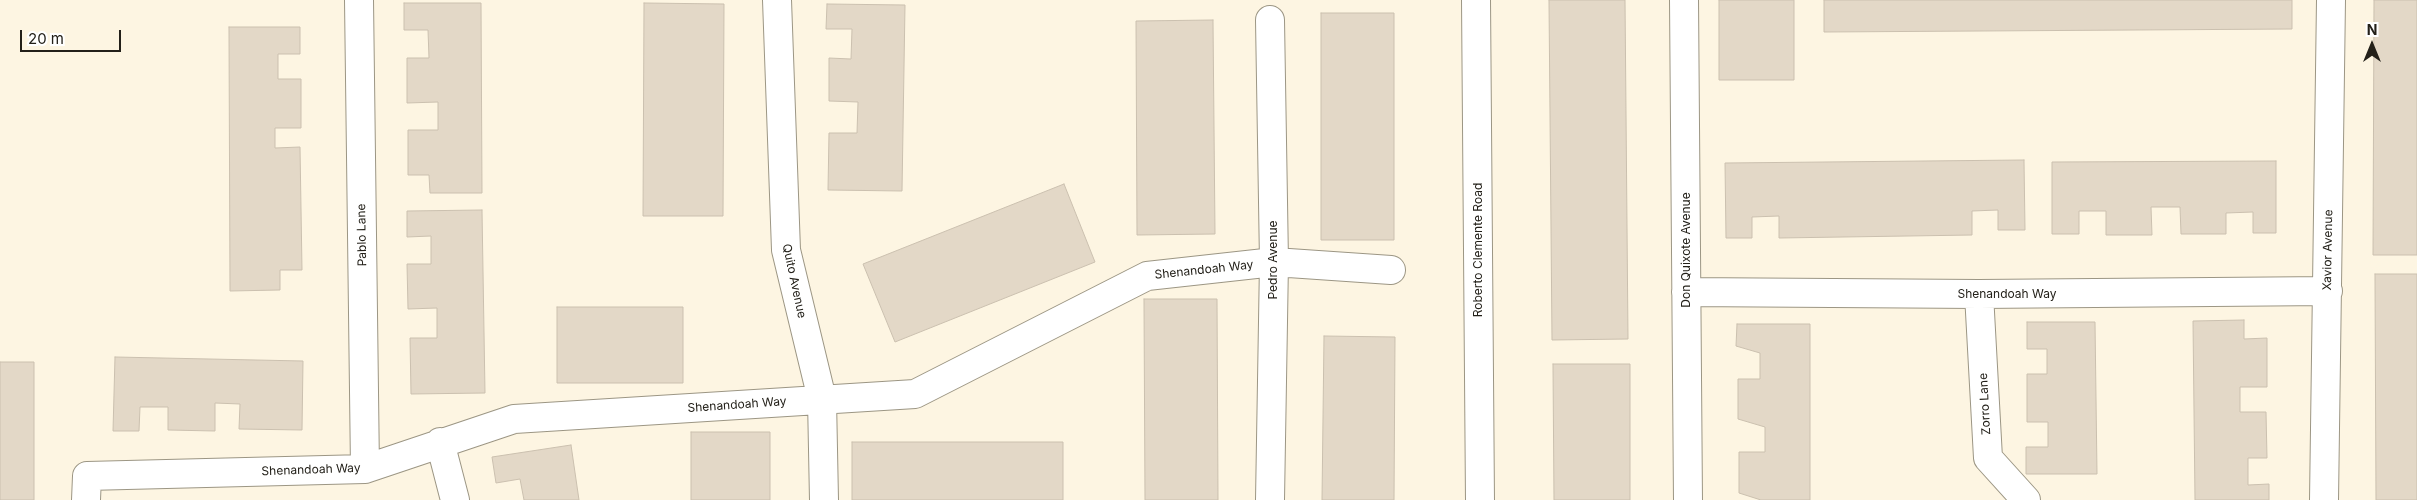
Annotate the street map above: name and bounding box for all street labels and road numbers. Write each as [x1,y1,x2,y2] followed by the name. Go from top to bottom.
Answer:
[1471,183,1485,317] street label: Roberto Clemente Road
[1679,192,1693,308] street label: Don Quixote Avenue
[354,203,370,267] street label: Pablo Lane
[2320,209,2336,291] street label: Xavior Avenue
[1266,221,1280,299] street label: Pedro Avenue
[779,242,809,320] street label: Quito Avenue
[1154,258,1254,282] street label: Shenandoah Way
[1957,287,2057,301] street label: Shenandoah Way
[1976,373,1994,435] street label: Zorro Lane
[687,394,787,416] street label: Shenandoah Way
[261,461,361,479] street label: Shenandoah Way

